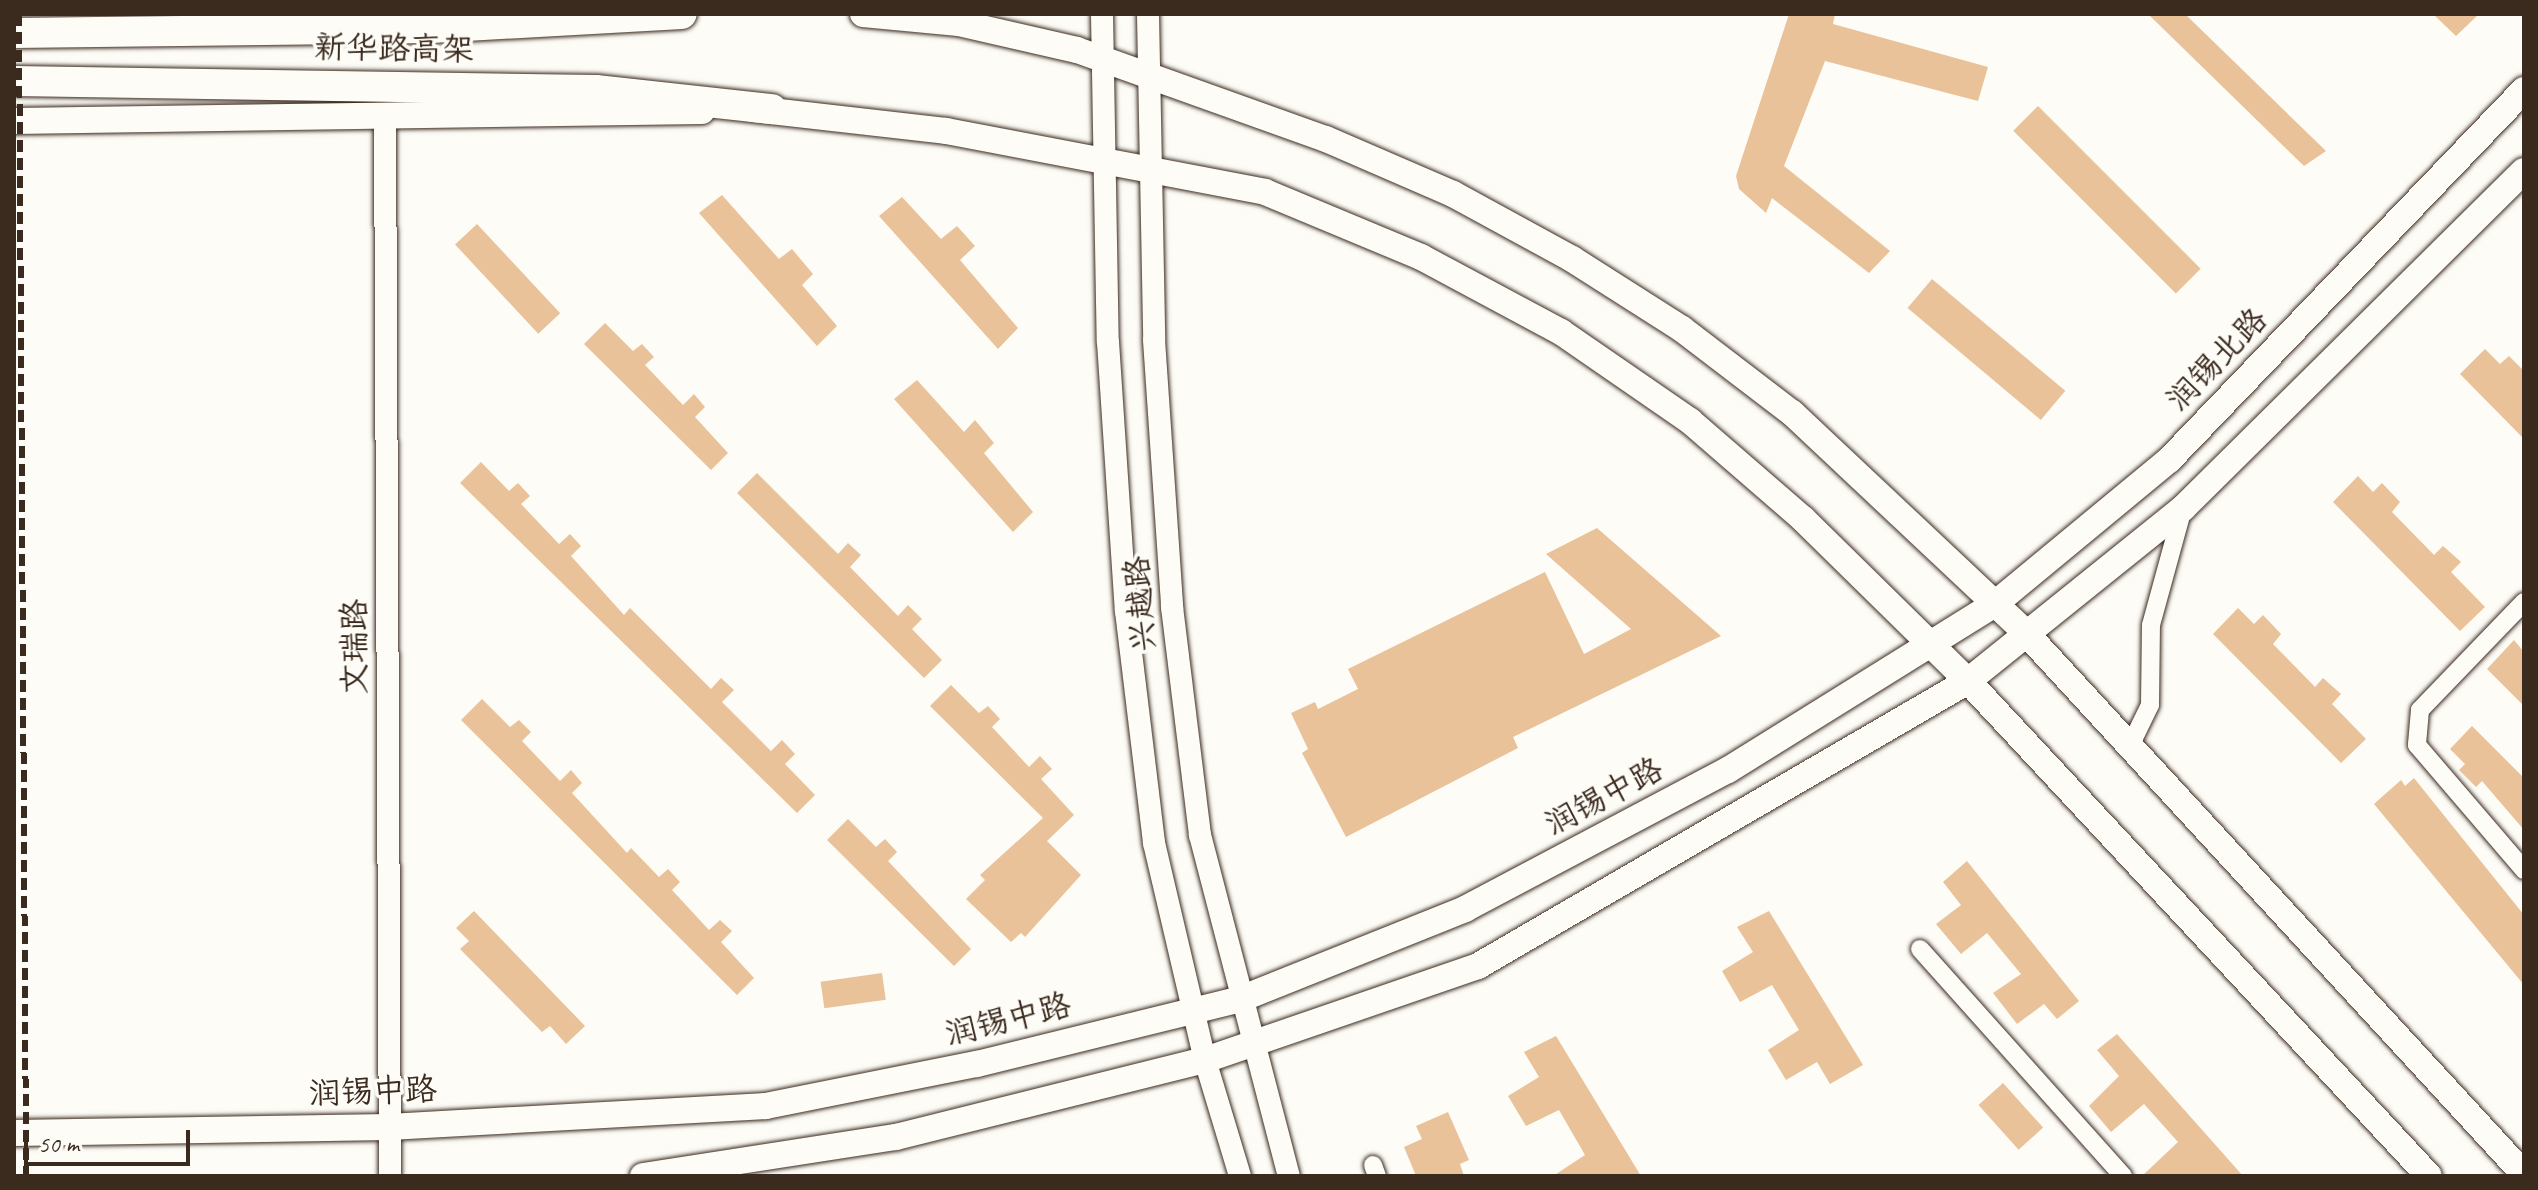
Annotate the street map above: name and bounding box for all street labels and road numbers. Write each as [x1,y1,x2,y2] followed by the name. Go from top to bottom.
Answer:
[314,28,474,70] street label: 新华路高架
[2159,301,2275,419] street label: 润锡北路
[1118,555,1164,653] street label: 兴越路
[336,599,374,695] street label: 文瑞路
[1538,750,1670,844] street label: 润锡中路
[941,986,1075,1054] street label: 润锡中路
[308,1071,438,1113] street label: 润锡中路

